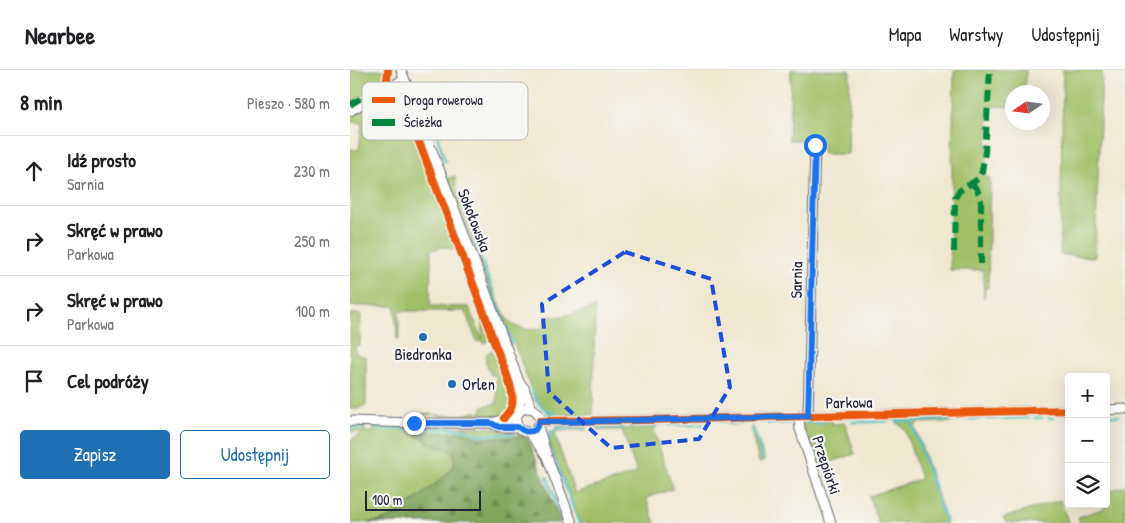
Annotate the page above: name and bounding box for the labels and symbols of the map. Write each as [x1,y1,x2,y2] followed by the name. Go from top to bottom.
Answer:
[362,82,528,140] legend
[1005,85,1050,130] north arrow
[404,90,483,110] text: Droga rowerowa
[404,112,442,131] text: Ścieżka
[804,134,827,157] route start
[453,185,497,255] street label: Sokołowska
[785,261,807,299] street label: Sarnia
[417,331,429,343] marker: Biedronka
[394,343,452,365] place label: Biedronka
[462,373,495,395] place label: Orlen
[446,378,458,390] marker: Orlen
[825,391,873,413] street label: Parkowa
[403,412,426,435] route end
[807,433,847,497] street label: Przepiórki
[365,488,481,511] scale bar

